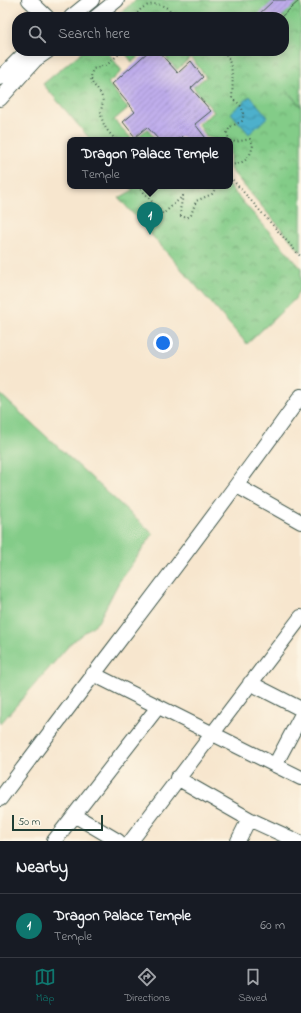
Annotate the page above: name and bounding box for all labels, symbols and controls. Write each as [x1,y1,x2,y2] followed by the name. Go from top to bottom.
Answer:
[12,12,289,56] search box
[26,23,48,45] icon: search
[58,23,130,45] text: Search here
[67,137,233,189] popup
[82,143,219,165] text: Dragon Palace Temple
[82,165,120,184] text: Temple
[137,202,163,235] pin: 1
[153,333,173,353] your location
[12,813,103,832] scale bar
[18,814,40,830] text: 50 m
[16,855,68,880] text: Nearby
[54,905,191,927] text: Dragon Palace Temple
[27,916,31,935] text: 1
[260,916,285,935] text: 60 m
[54,927,92,946] text: Temple
[34,966,56,1006] tab: Map
[124,966,170,1006] tab: Directions
[238,966,267,1006] tab: Saved

